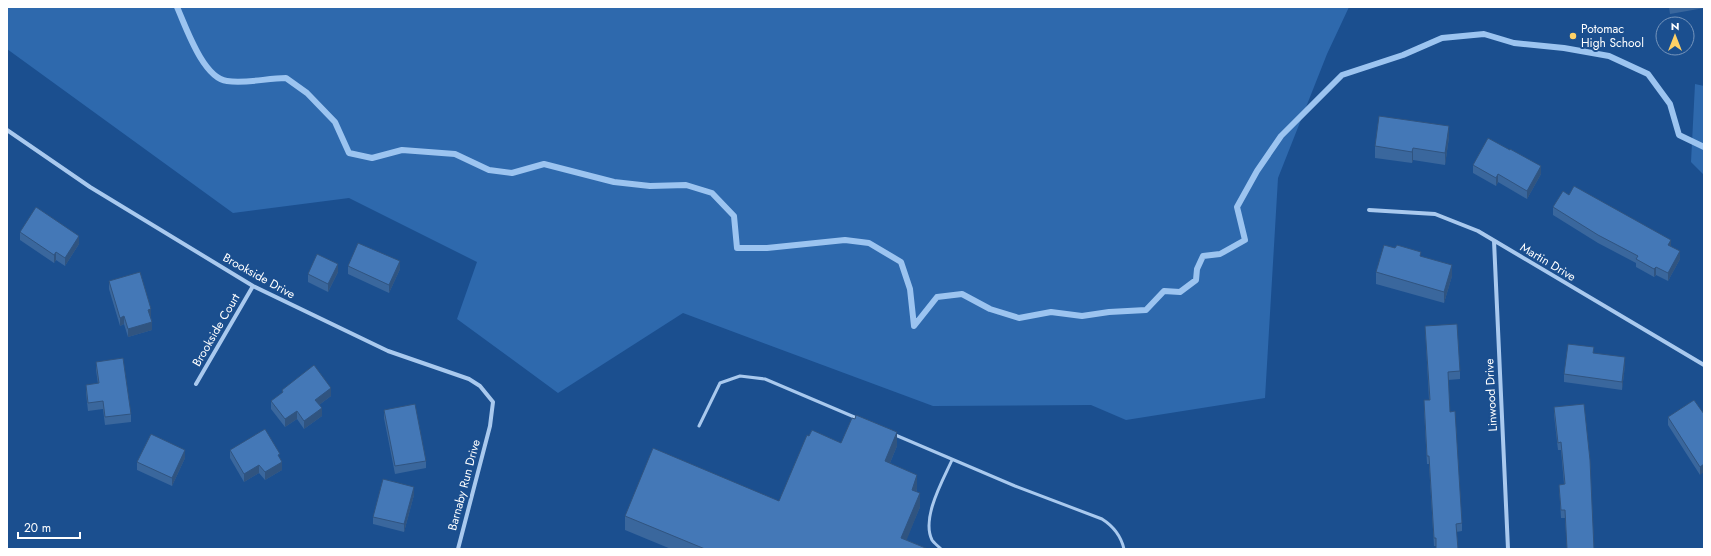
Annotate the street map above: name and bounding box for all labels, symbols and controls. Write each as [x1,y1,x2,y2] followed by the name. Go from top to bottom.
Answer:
[1655,16,1695,56] north arrow
[1671,18,1679,34] text: N
[1581,20,1644,52] place label: Potomac High School
[1568,31,1578,41] marker: Potomac High School
[1517,238,1579,286] street label: Martin Drive
[220,249,298,303] street label: Brookside Drive
[188,290,244,370] street label: Brookside Court
[1480,358,1502,432] street label: Linwood Drive
[443,437,485,533] street label: Barnaby Run Drive
[18,514,80,540] scale bar
[24,519,51,537] text: 20 m

